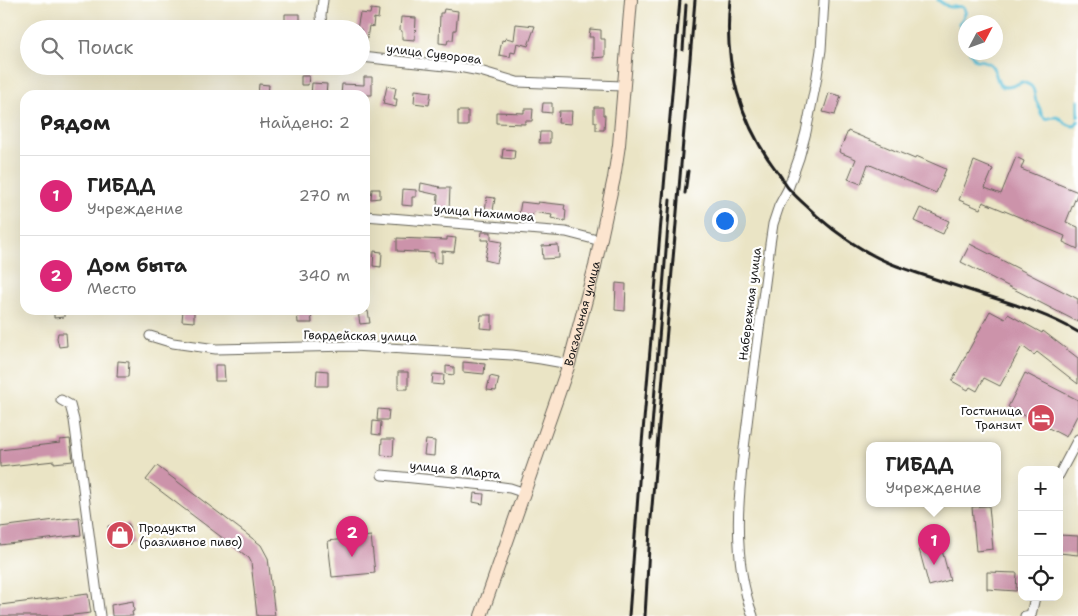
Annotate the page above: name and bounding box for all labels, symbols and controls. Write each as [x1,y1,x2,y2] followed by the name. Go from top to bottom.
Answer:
[958,15,1003,60] north arrow
[20,20,370,75] search box
[38,34,66,62] icon: search
[78,35,133,60] text: Поиск
[386,40,483,68] street label: улица Суворова
[40,109,110,137] text: Рядом
[259,112,350,133] text: Найдено: 2
[87,173,155,198] text: ГИБДД
[52,185,60,206] text: 1
[299,185,350,206] text: 270 m
[87,198,183,219] text: Учреждение
[433,201,535,225] street label: улица Нахимова
[712,208,738,234] your location
[735,246,765,361] street label: Набережная улица
[87,253,187,278] text: Дом быта
[561,259,604,368] street label: Вокзальная улица
[50,265,62,286] text: 2
[298,265,350,286] text: 340 m
[87,278,137,299] text: Место
[303,327,417,345] street label: Гвардейская улица
[961,403,1023,433] place label: Гостиница Транзит
[1026,403,1056,433] hotel icon: Гостиница Транзит
[866,442,1001,507] popup
[885,452,953,477] text: ГИБДД
[409,457,502,483] street label: улица 8 Марта
[1018,466,1063,601] map controls
[1018,466,1063,511] button: +
[885,477,982,498] text: Учреждение
[1018,511,1063,556] button: −
[336,516,368,557] pin: 2
[105,520,135,550] shop icon: Продукты (разливное пиво)
[139,520,242,550] place label: Продукты (разливное пиво)
[918,524,950,565] pin: 1
[1018,556,1063,601] button: locate

